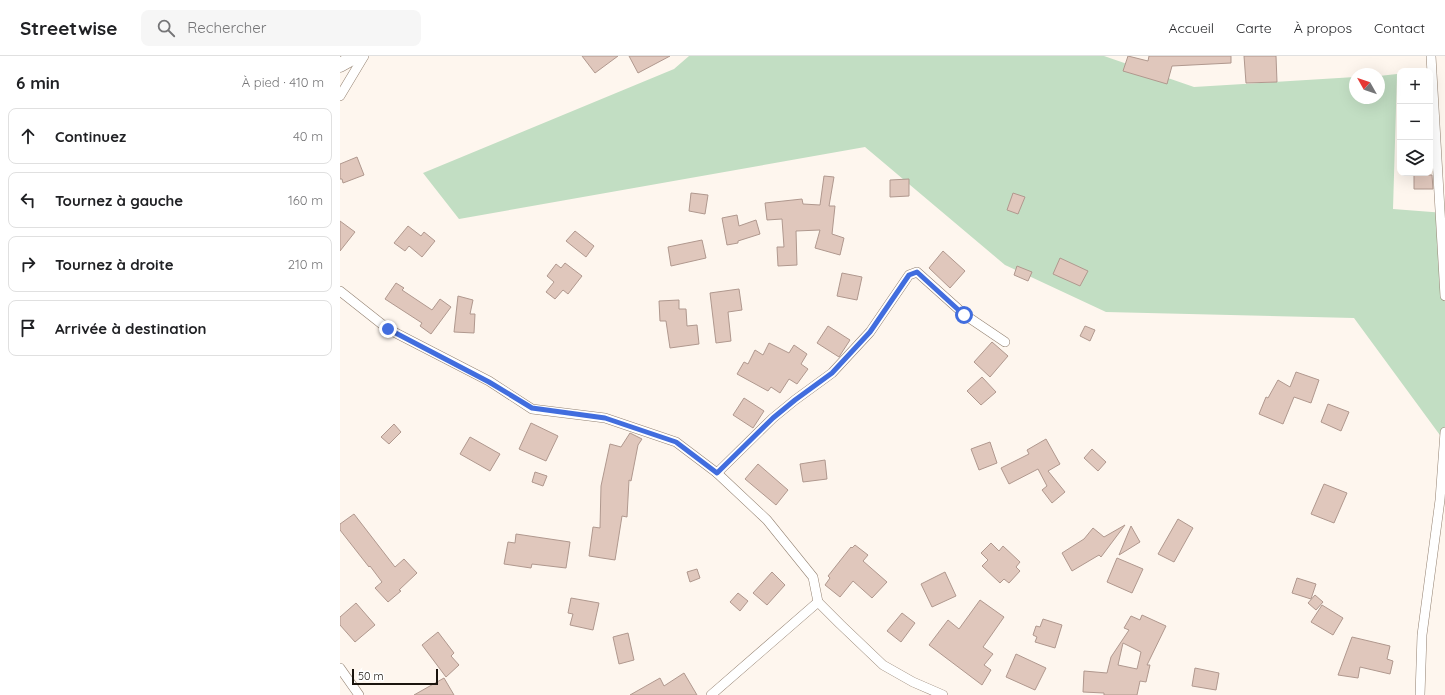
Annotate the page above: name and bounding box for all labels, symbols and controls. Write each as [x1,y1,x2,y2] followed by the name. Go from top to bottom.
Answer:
[141,10,421,46] search box
[20,16,117,40] text: Streetwise
[155,17,177,39] icon: search
[187,18,267,37] text: Rechercher
[1168,19,1214,37] text: Accueil
[1236,19,1272,37] text: Carte
[1294,19,1352,37] text: À propos
[1374,19,1425,37] text: Contact
[1349,68,1385,104] north arrow
[1397,68,1433,176] map controls
[1397,68,1433,104] button: +
[16,72,60,93] text: 6 min
[242,74,324,90] text: À pied · 410 m
[1397,104,1433,140] button: −
[17,125,39,147] icon: ahead
[55,127,126,146] text: Continuez
[293,128,323,144] text: 40 m
[1397,140,1433,176] button: layers
[17,189,39,211] icon: left
[55,191,183,210] text: Tournez à gauche
[288,192,323,208] text: 160 m
[17,253,39,275] icon: right
[55,255,174,274] text: Tournez à droite
[288,256,323,272] text: 210 m
[955,306,973,324] route start
[17,317,39,339] icon: arrive
[55,319,207,338] text: Arrivée à destination
[379,320,397,338] route end
[352,667,438,686] scale bar
[358,669,384,683] text: 50 m

